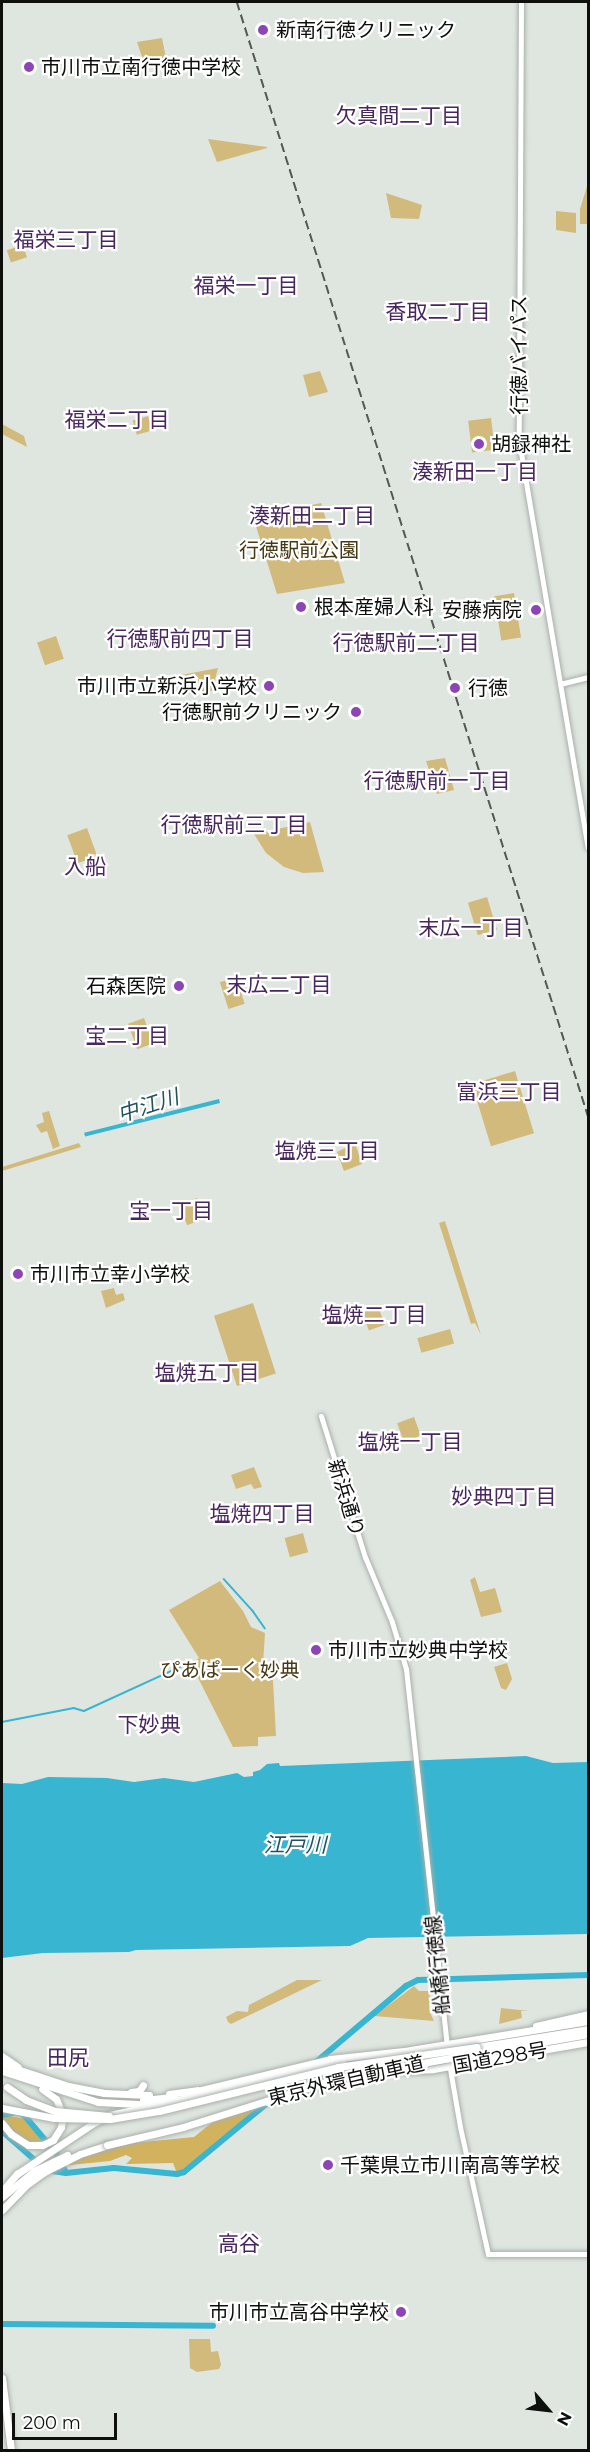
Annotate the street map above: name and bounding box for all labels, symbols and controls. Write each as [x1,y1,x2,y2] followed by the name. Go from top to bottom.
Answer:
[276,18,456,42] place label: 新南行徳クリニック
[254,21,272,39] marker: 新南行徳クリニック
[41,55,241,79] place label: 市川市立南行徳中学校
[22,60,36,74] marker: 市川市立南行徳中学校
[336,103,462,129] district label: 欠真間二丁目
[14,227,118,253] district label: 福栄三丁目
[194,273,298,299] district label: 福栄一丁目
[507,295,531,415] street label: 行徳バイパス
[386,299,490,325] district label: 香取二丁目
[65,407,169,433] district label: 福栄二丁目
[491,432,571,456] place label: 胡録神社
[472,437,486,451] marker: 胡録神社
[412,459,538,485] district label: 湊新田一丁目
[249,503,375,529] district label: 湊新田二丁目
[239,538,359,562] park label: 行徳駅前公園
[314,595,434,619] place label: 根本産婦人科
[292,598,310,616] marker: 根本産婦人科
[442,598,522,622] place label: 安藤病院
[527,601,545,619] marker: 安藤病院
[107,626,253,652] district label: 行徳駅前四丁目
[333,630,479,656] district label: 行徳駅前二丁目
[77,674,257,698] place label: 市川市立新浜小学校
[468,676,508,700] place label: 行徳
[262,679,276,693] marker: 市川市立新浜小学校
[446,679,464,697] marker: 行徳
[162,700,342,724] place label: 行徳駅前クリニック
[347,703,365,721] marker: 行徳駅前クリニック
[364,768,510,794] district label: 行徳駅前一丁目
[161,812,307,838] district label: 行徳駅前三丁目
[64,854,106,880] district label: 入船
[419,915,523,941] district label: 末広一丁目
[227,972,331,998] district label: 末広二丁目
[86,974,166,998] place label: 石森医院
[170,977,188,995] marker: 石森医院
[85,1023,169,1049] district label: 宝二丁目
[457,1079,561,1105] district label: 富浜三丁目
[114,1084,182,1128] water label: 中江川
[275,1138,379,1164] district label: 塩焼三丁目
[129,1198,213,1224] district label: 宝一丁目
[30,1262,190,1286] place label: 市川市立幸小学校
[11,1267,25,1281] marker: 市川市立幸小学校
[322,1302,426,1328] district label: 塩焼二丁目
[155,1360,259,1386] district label: 塩焼五丁目
[358,1429,462,1455] district label: 塩焼一丁目
[323,1456,369,1540] street label: 新浜通り
[452,1484,556,1510] district label: 妙典四丁目
[210,1501,314,1527] district label: 塩焼四丁目
[328,1638,508,1662] place label: 市川市立妙典中学校
[309,1643,323,1657] marker: 市川市立妙典中学校
[160,1658,300,1682] park label: ぴあぱーく妙典
[118,1712,180,1738] district label: 下妙典
[264,1832,326,1858] water label: 江戸川
[421,1914,455,2016] street label: 船橋行徳線
[450,2038,550,2078] street label: 国道298号
[47,2045,89,2071] district label: 田尻
[265,2051,427,2111] street label: 東京外環自動車道
[340,2153,560,2177] place label: 千葉県立市川南高等学校
[321,2158,335,2172] marker: 千葉県立市川南高等学校
[218,2231,260,2257] district label: 高谷
[209,2300,389,2324] place label: 市川市立高谷中学校
[394,2305,408,2319] marker: 市川市立高谷中学校
[518,2380,578,2440] north arrow
[15,2401,120,2439] scale bar
[553,2409,576,2429] text: N
[23,2412,81,2434] text: 200 m

